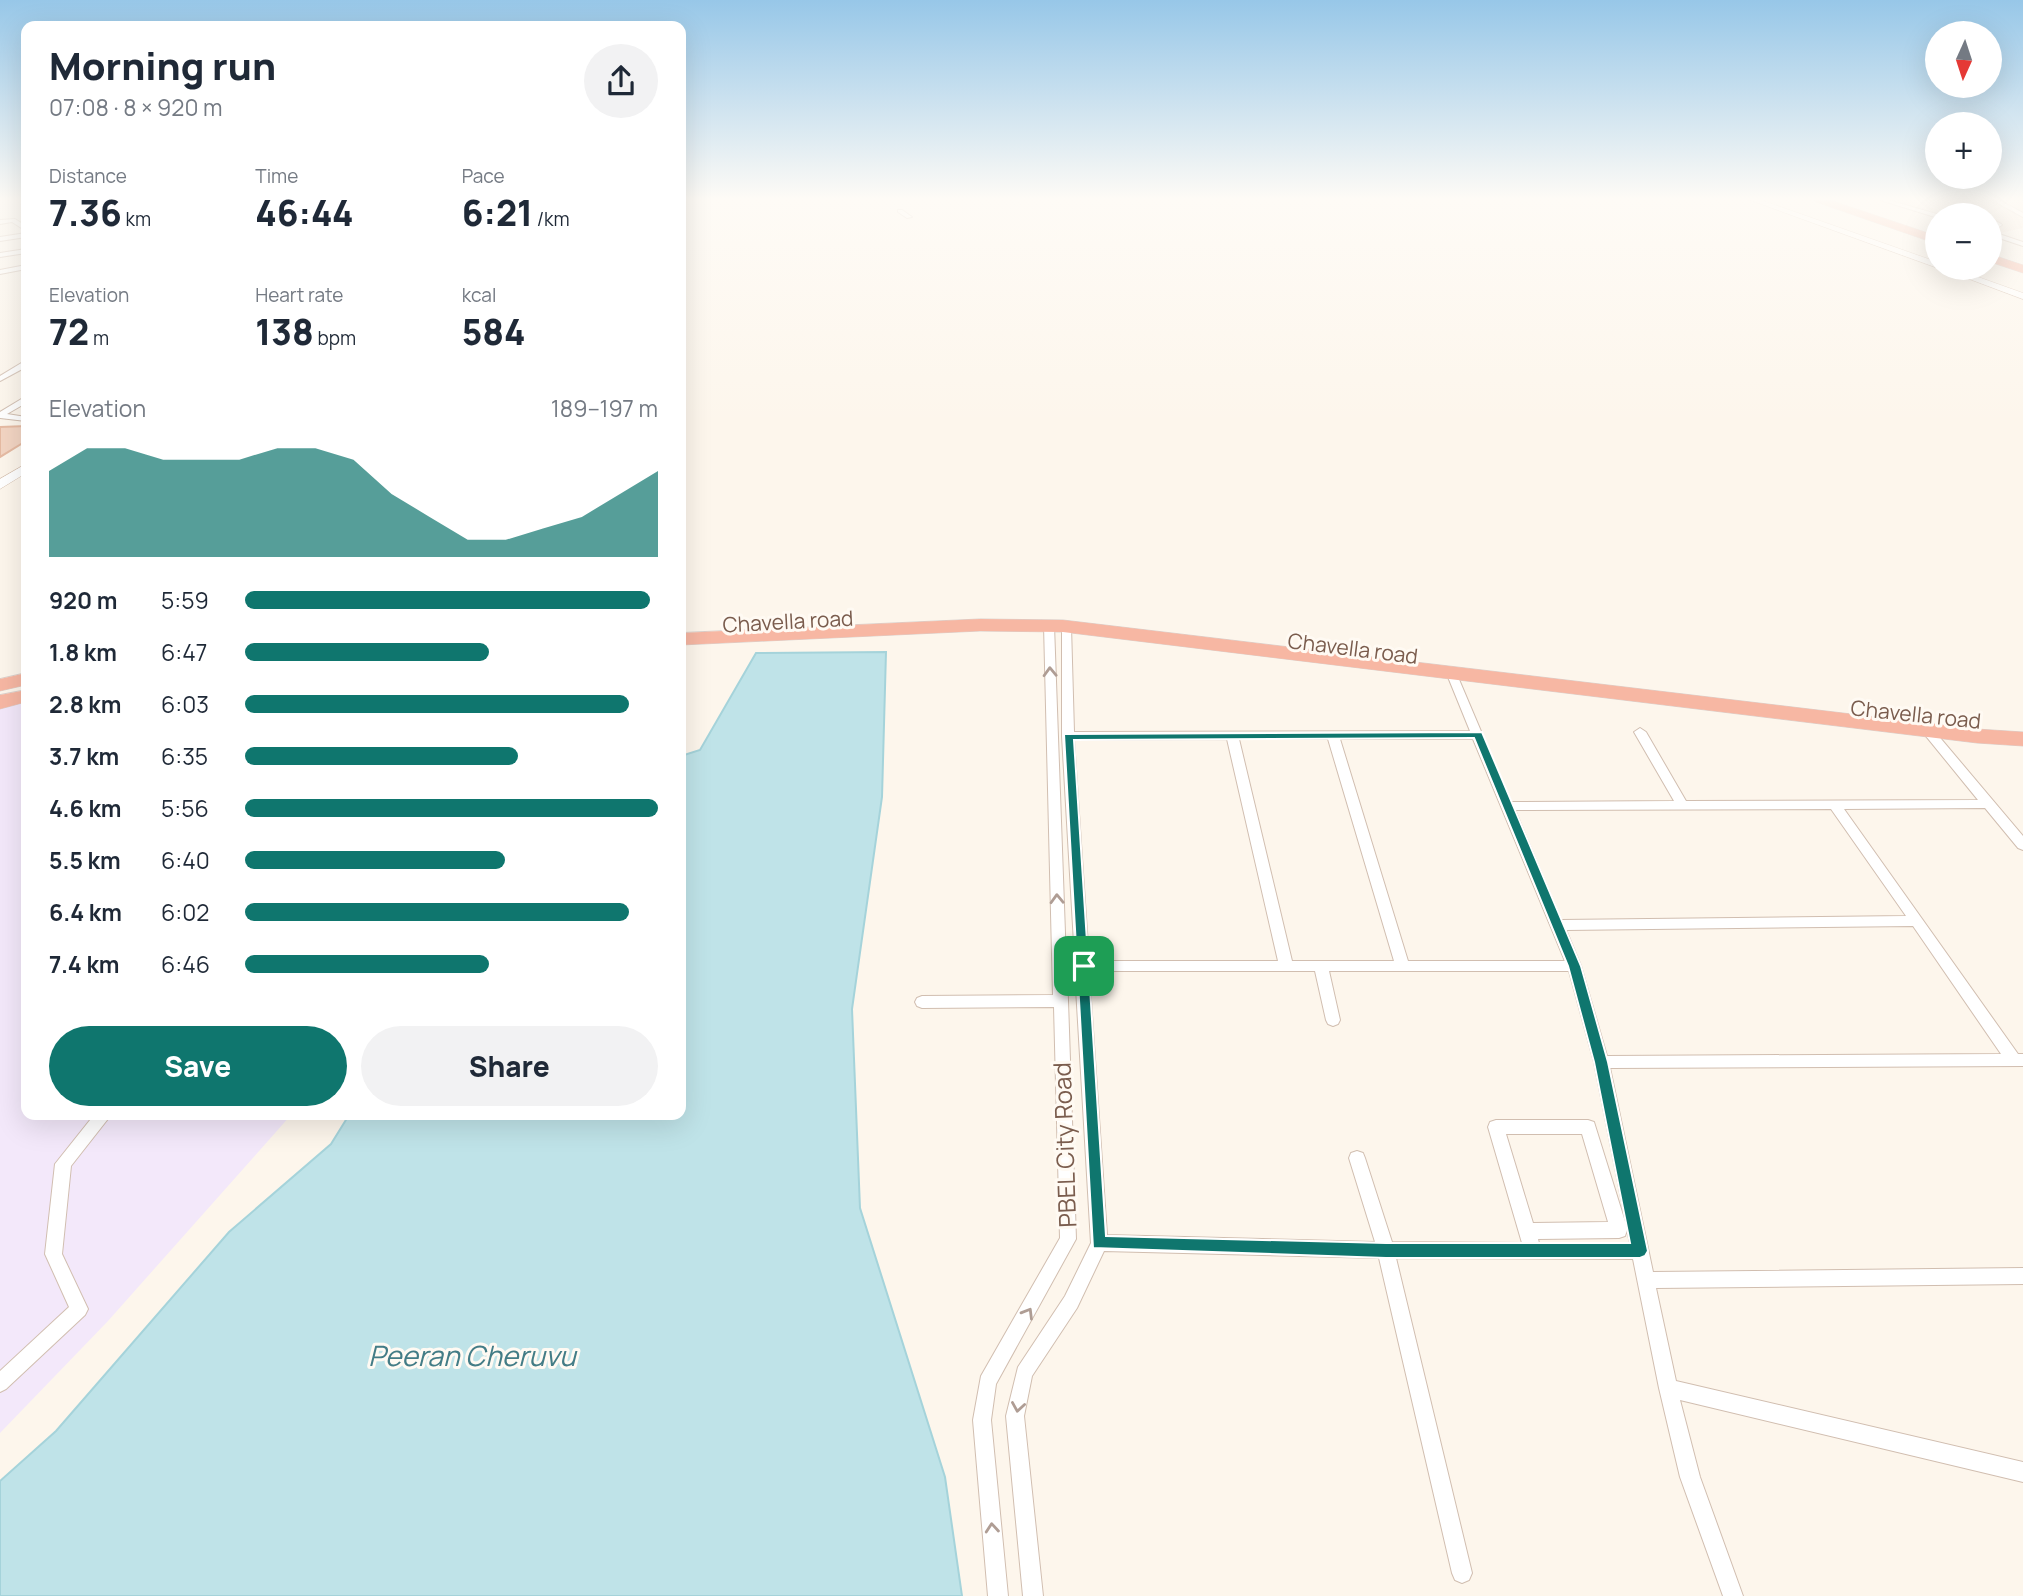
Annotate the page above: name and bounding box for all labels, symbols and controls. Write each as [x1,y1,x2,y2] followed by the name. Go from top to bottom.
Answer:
[1925,21,2002,98] north arrow
[1925,21,2002,280] map controls
[49,39,276,91] text: Morning run
[584,44,658,118] button: share
[49,91,223,123] text: 07:08 · 8 × 920 m
[1925,112,2002,189] button: +
[49,163,127,189] text: Distance
[255,163,298,189] text: Time
[462,163,505,189] text: Pace
[49,189,122,237] text: 7.36
[255,189,353,237] text: 46:44
[462,189,533,237] text: 6:21
[1925,203,2002,280] button: −
[122,206,151,232] text: km
[533,206,570,232] text: /km
[49,282,129,308] text: Elevation
[255,282,343,308] text: Heart rate
[462,282,496,308] text: kcal
[49,308,89,356] text: 72
[255,308,314,356] text: 138
[462,308,526,356] text: 584
[89,325,109,351] text: m
[314,325,356,351] text: bpm
[49,392,146,424] text: Elevation
[551,392,658,424] text: 189–197 m
[49,584,117,616] text: 920 m
[161,584,209,616] text: 5:59
[722,604,854,638] street label: Chavella road
[1286,626,1420,670] street label: Chavella road
[49,636,117,668] text: 1.8 km
[161,636,207,668] text: 6:47
[1043,666,1058,677] one-way arrow
[49,688,121,720] text: 2.8 km
[161,688,209,720] text: 6:03
[1849,693,1983,735] street label: Chavella road
[49,740,119,772] text: 3.7 km
[161,740,208,772] text: 6:35
[49,792,121,824] text: 4.6 km
[161,792,209,824] text: 5:56
[49,844,121,876] text: 5.5 km
[161,844,210,876] text: 6:40
[1049,893,1065,904] one-way arrow
[49,896,122,928] text: 6.4 km
[161,896,209,928] text: 6:02
[1054,936,1114,996] pin
[1065,947,1103,985] icon: arrive
[49,948,120,980] text: 7.4 km
[161,948,210,980] text: 6:46
[49,1026,347,1106] button: Save
[361,1026,658,1106] button: Share
[1045,1062,1083,1228] street label: PBEL City Road
[1020,1307,1033,1320] one-way arrow
[368,1336,578,1374] water label: Peeran Cheruvu
[1011,1402,1026,1413] one-way arrow
[985,1522,1000,1533] one-way arrow

